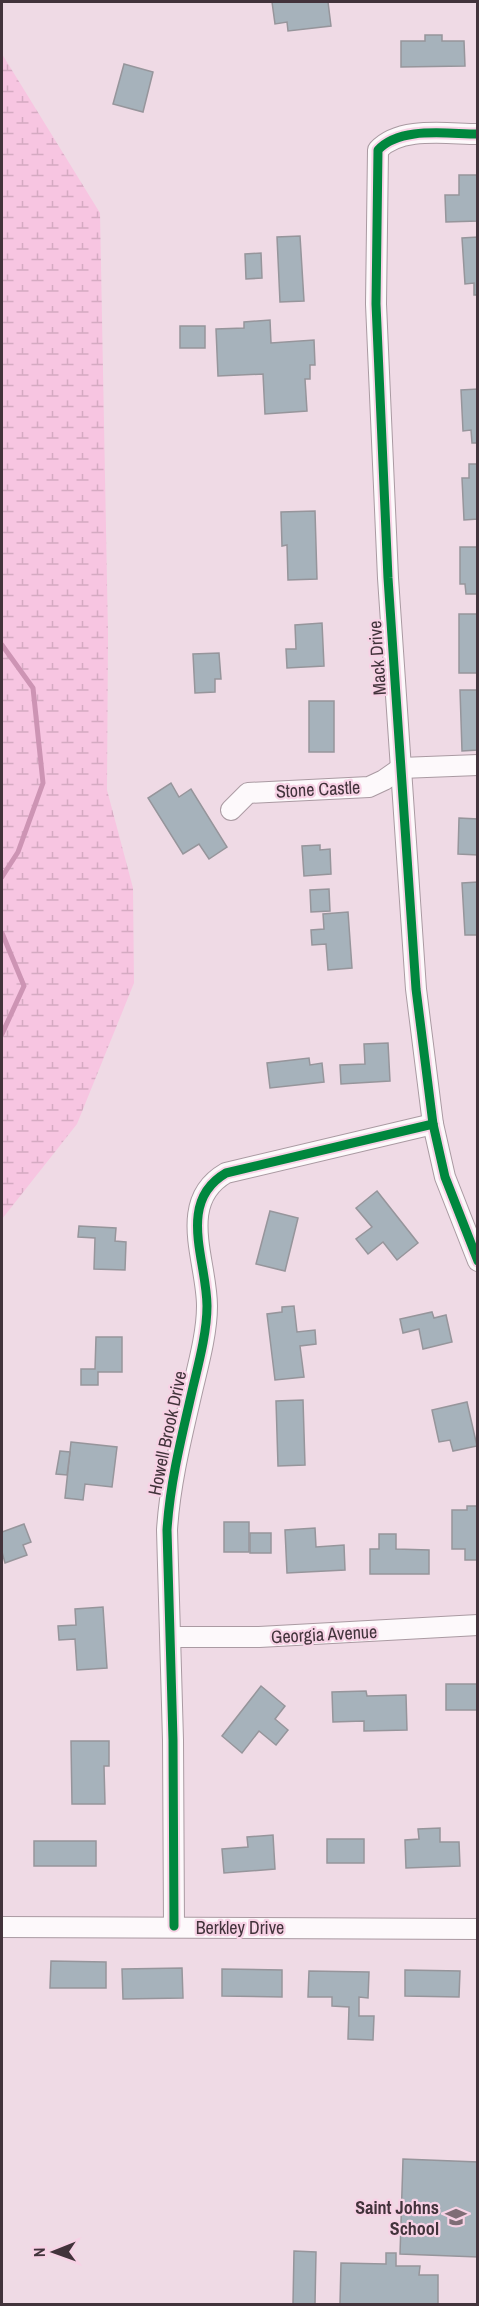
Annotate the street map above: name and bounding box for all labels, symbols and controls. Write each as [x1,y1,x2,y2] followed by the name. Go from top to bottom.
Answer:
[362,620,392,696] street label: Mack Drive
[275,774,361,804] street label: Stone Castle
[142,1369,192,1497] street label: Howell Brook Drive
[270,1619,378,1649] street label: Georgia Avenue
[196,1915,284,1940] street label: Berkley Drive
[355,2195,439,2241] place label: Saint Johns School
[444,2205,468,2229] school or university icon: Saint Johns School
[24,2222,84,2282] north arrow
[28,2247,50,2257] text: N

